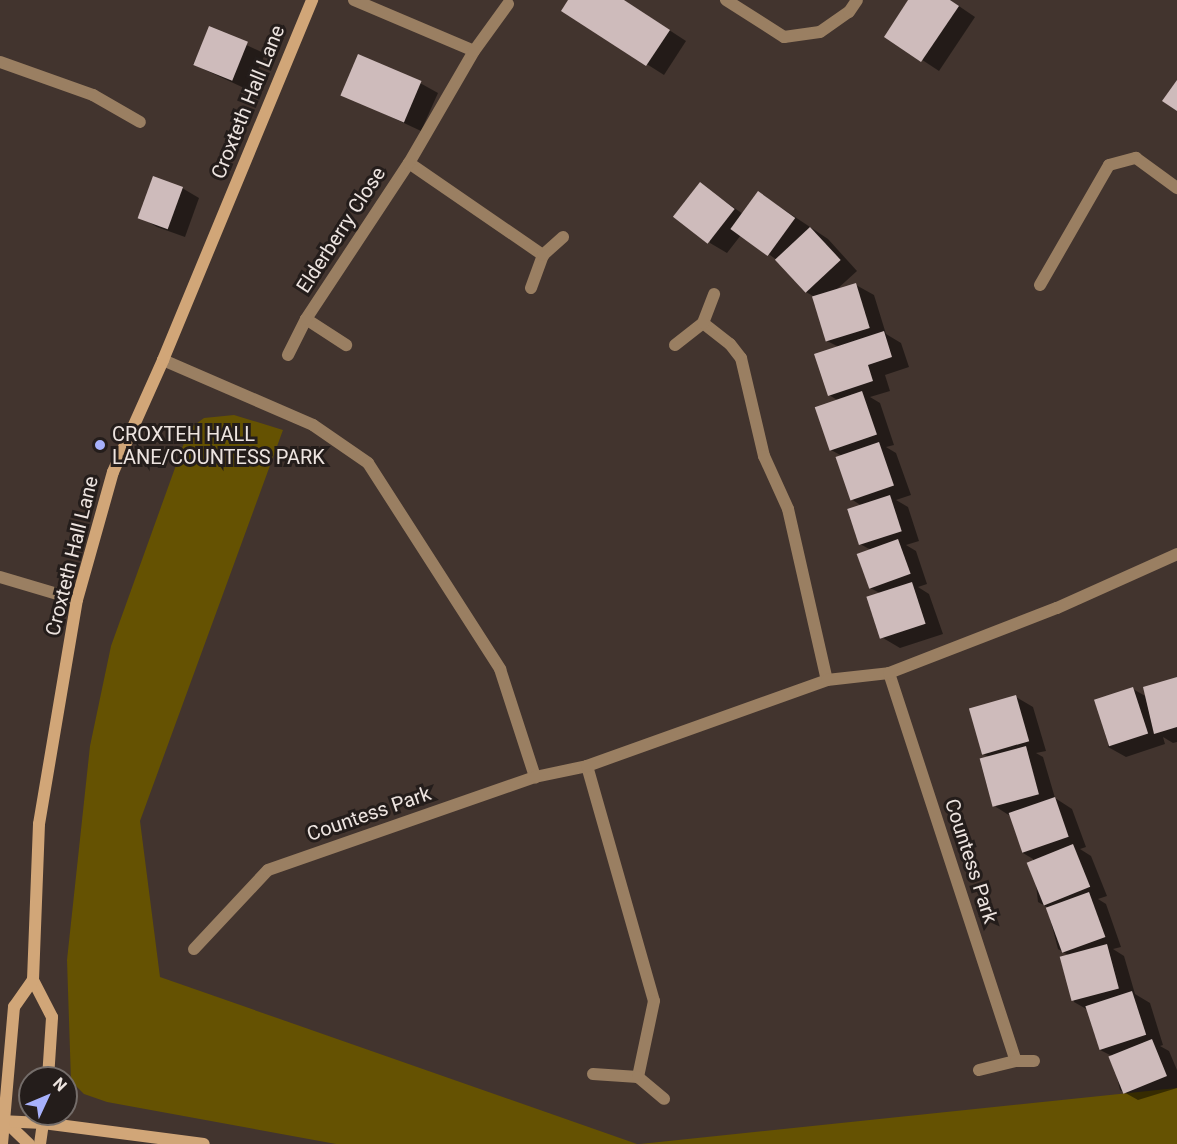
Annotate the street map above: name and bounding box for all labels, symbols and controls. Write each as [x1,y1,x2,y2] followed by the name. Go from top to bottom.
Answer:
[206,22,290,182] street label: Croxteth Hall Lane
[291,163,391,297] street label: Elderberry Close
[112,422,325,469] place label: CROXTEH HALL LANE/COUNTESS PARK
[93,438,107,452] marker: CROXTEH HALL LANE/COUNTESS PARK
[41,474,103,638] street label: Croxteth Hall Lane
[304,782,434,846] street label: Countess Park
[940,796,1002,926] street label: Countess Park
[18,1066,78,1126] north arrow
[49,1074,71,1095] text: N

